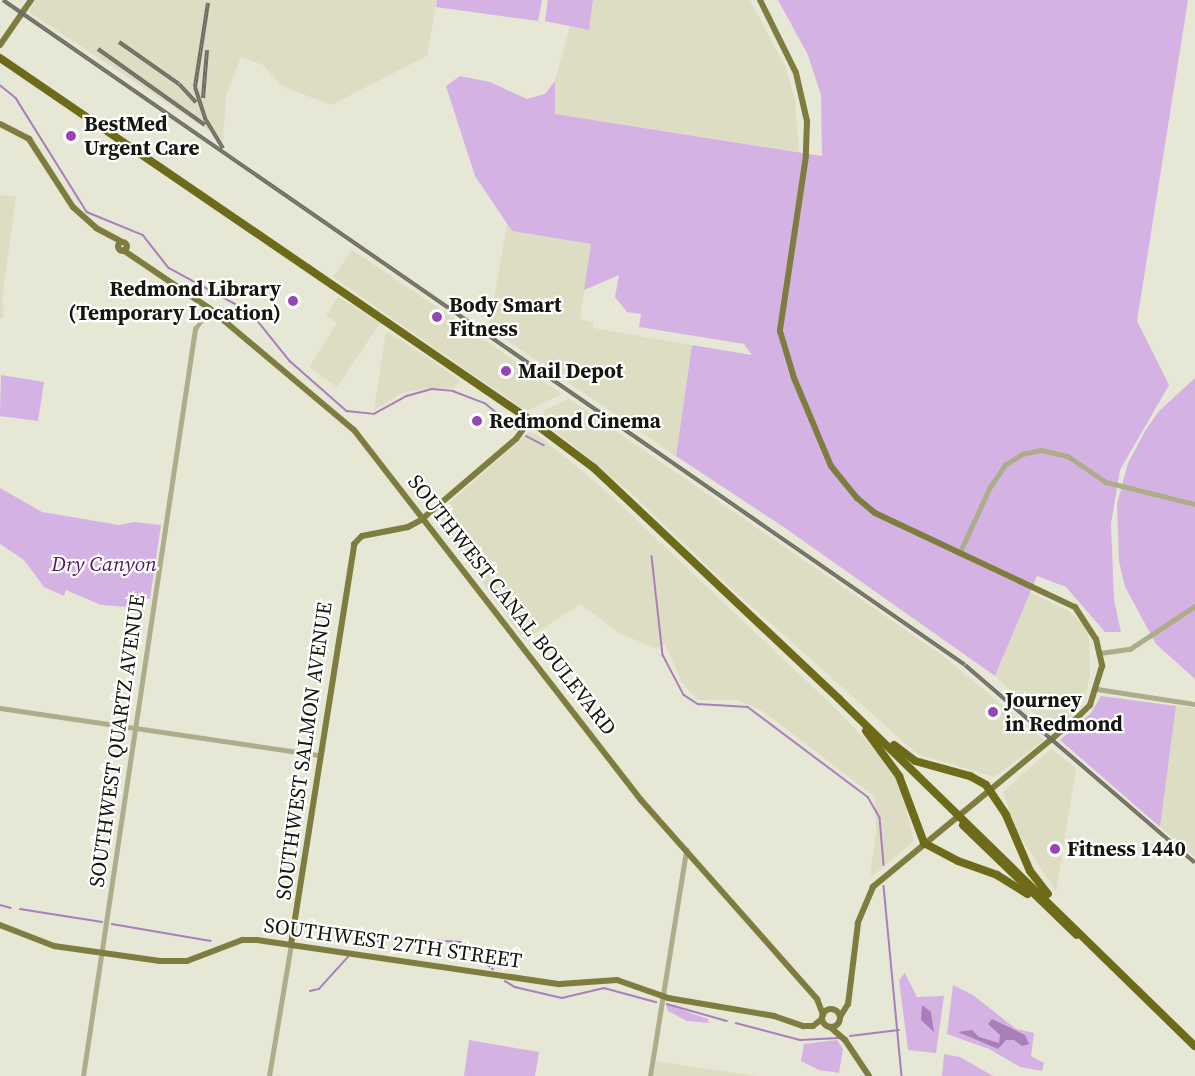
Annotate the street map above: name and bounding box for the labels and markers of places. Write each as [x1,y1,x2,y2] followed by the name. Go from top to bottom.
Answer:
[84,111,199,161] place label: BestMed Urgent Care
[62,127,80,145] marker: BestMed Urgent Care
[68,276,281,326] place label: Redmond Library (Temporary Location)
[449,292,562,342] place label: Body Smart Fitness
[286,294,300,308] marker: Redmond Library (Temporary Location)
[430,310,444,324] marker: Body Smart Fitness
[518,358,623,384] place label: Mail Depot
[499,364,513,378] marker: Mail Depot
[489,408,661,434] place label: Redmond Cinema
[470,414,484,428] marker: Redmond Cinema
[1005,687,1123,737] place label: Journey in Redmond
[986,705,1000,719] marker: Journey in Redmond
[1067,836,1186,862] place label: Fitness 1440
[1048,842,1062,856] marker: Fitness 1440

